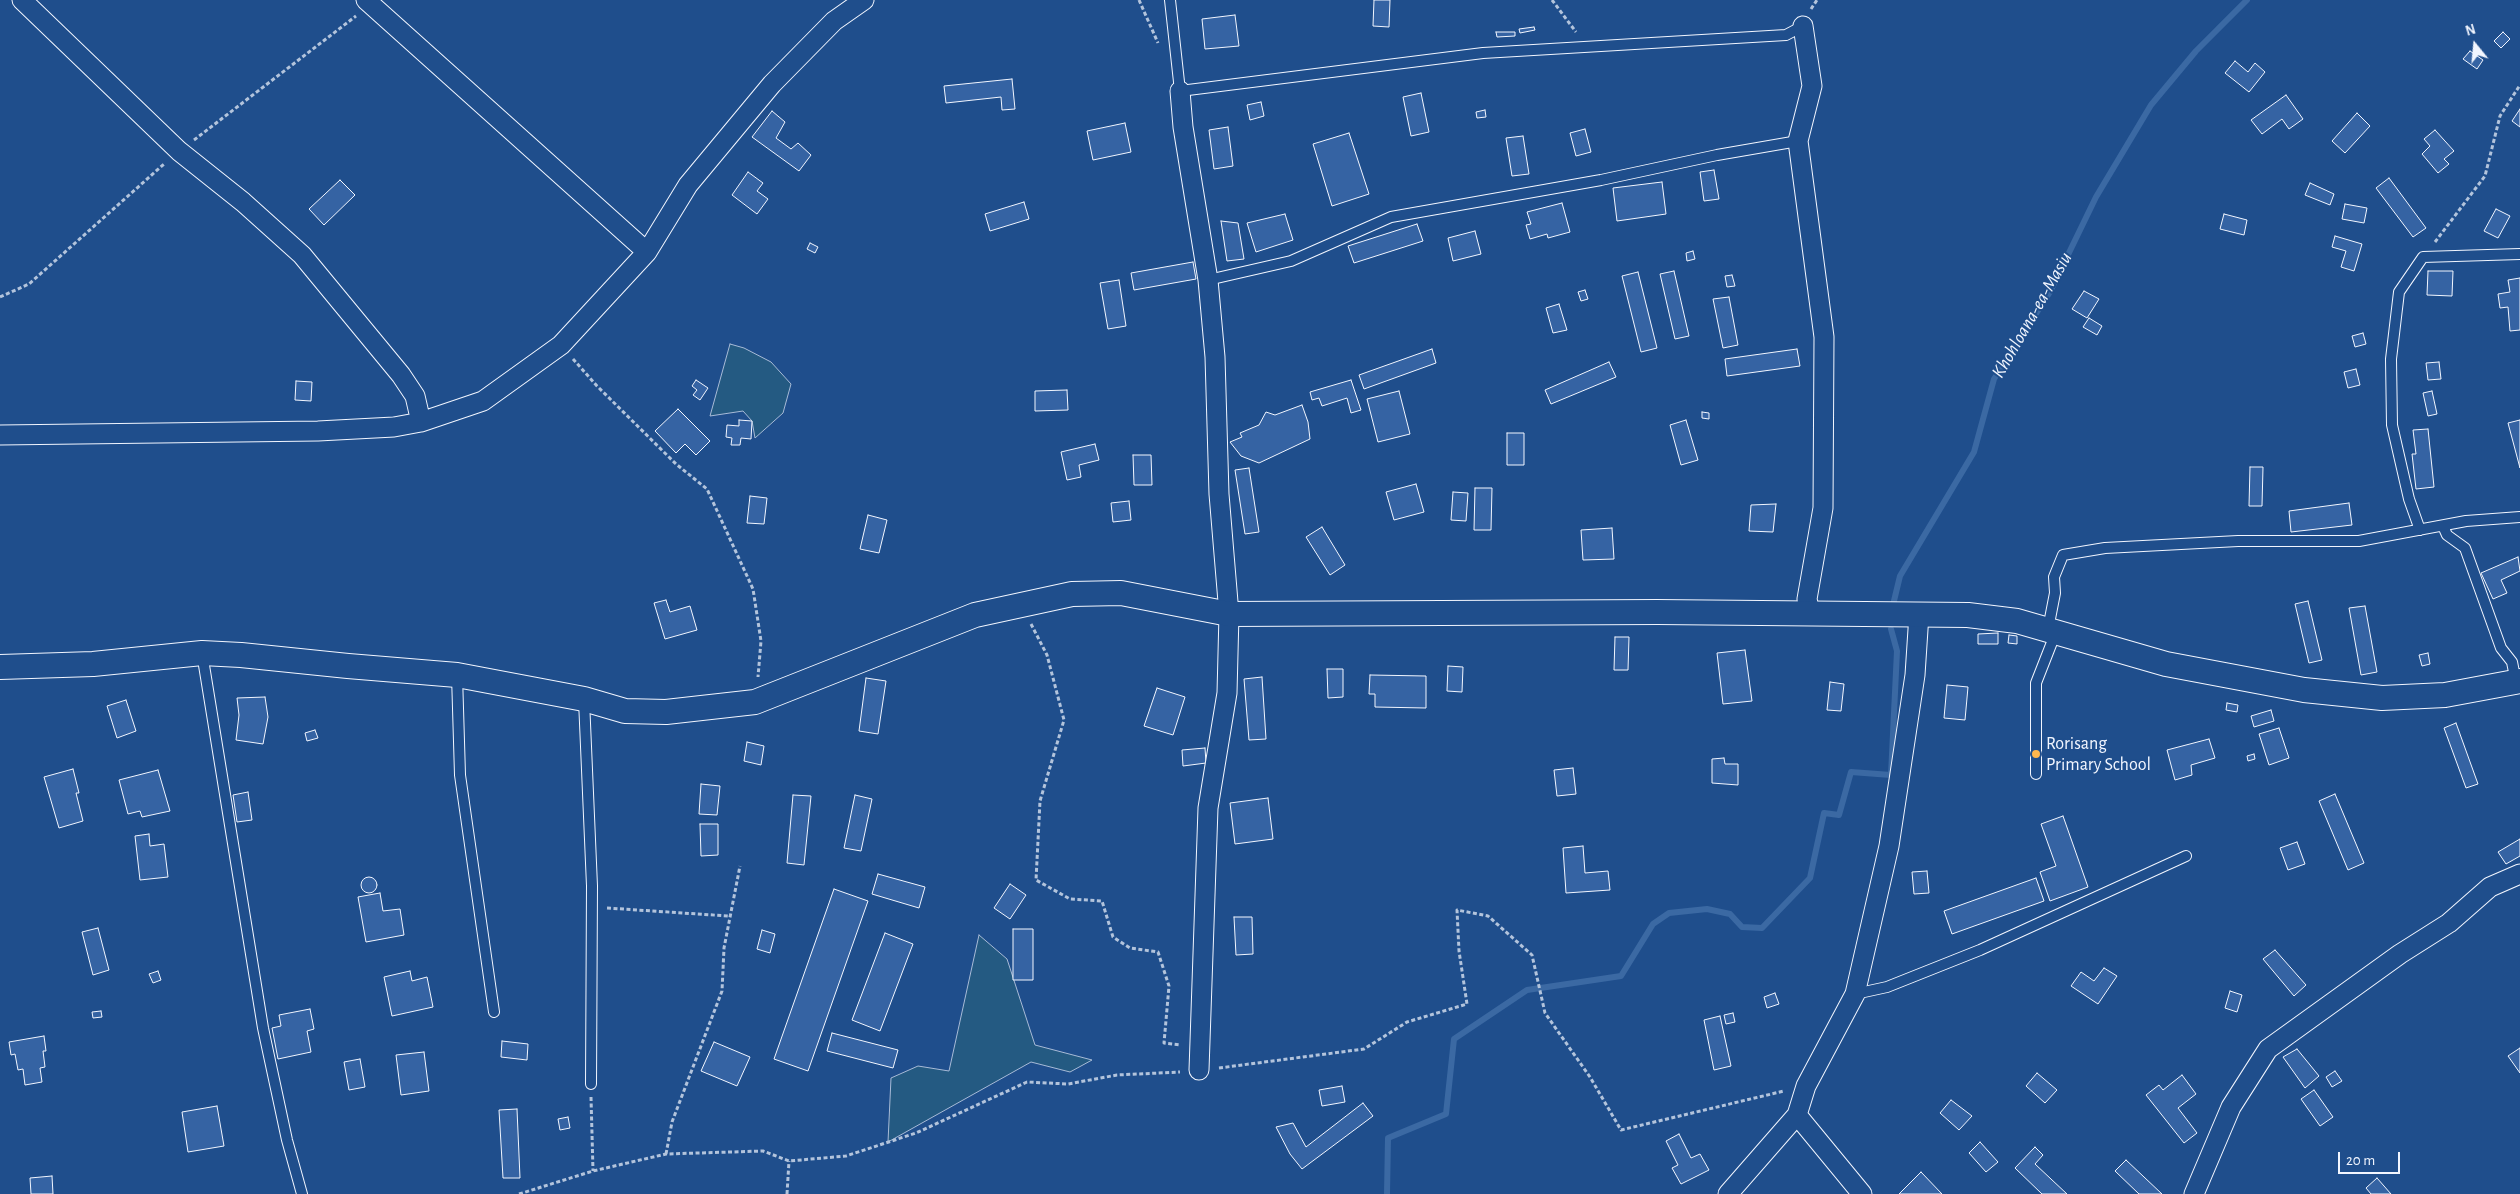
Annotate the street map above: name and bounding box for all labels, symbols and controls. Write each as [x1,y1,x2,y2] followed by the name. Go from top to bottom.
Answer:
[2450,20,2500,70] north arrow
[2464,23,2477,39] text: N
[1987,248,2077,382] water label: Khohloana-ea-Masiu
[2046,733,2151,776] place label: Rorisang Primary School
[2030,748,2042,760] marker: Rorisang Primary School
[2340,1142,2402,1174] scale bar
[2346,1153,2375,1168] text: 20 m

